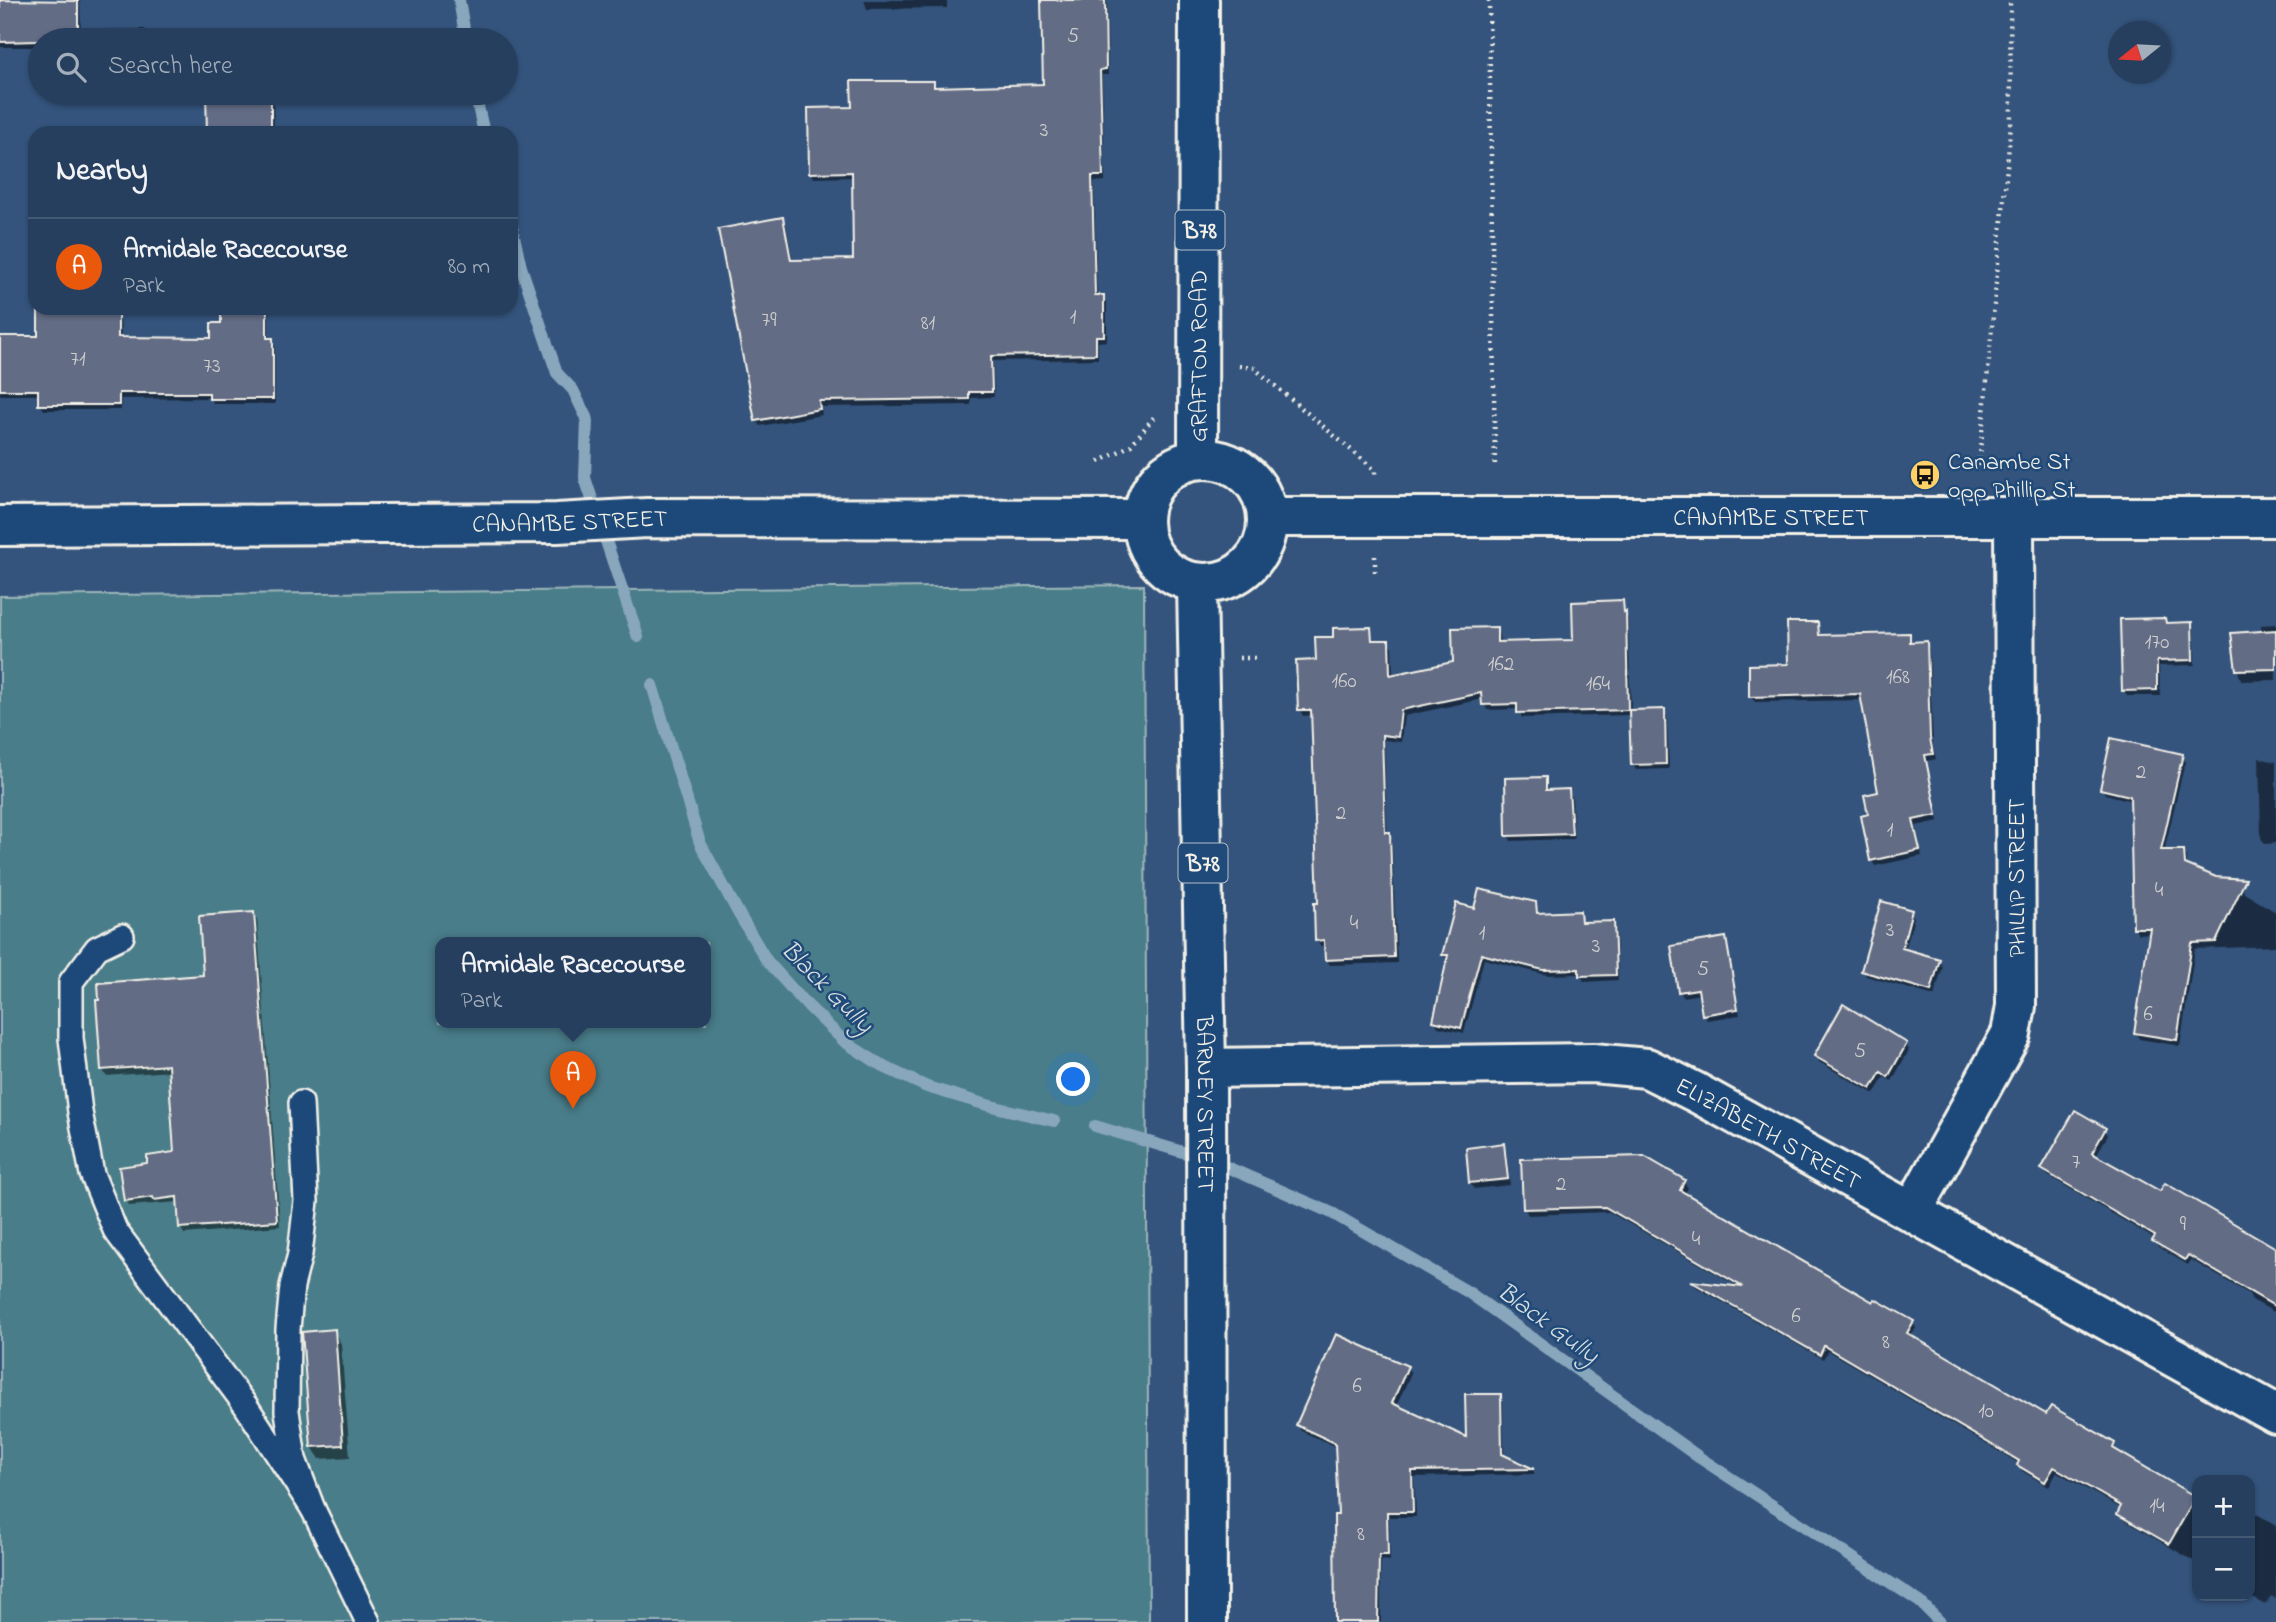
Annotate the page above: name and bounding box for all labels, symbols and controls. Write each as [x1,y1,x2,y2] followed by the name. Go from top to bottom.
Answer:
[2108,21,2171,84] north arrow
[1067,22,1079,52] house number: 5
[28,28,518,105] search box
[52,48,90,86] icon: search
[108,48,233,86] text: Search here
[1040,116,1048,146] house number: 3
[56,150,148,194] text: Nearby
[1176,210,1224,249] road number: B78
[123,232,348,270] text: Armidale Racecourse
[72,251,86,284] text: A
[448,251,490,284] text: 80 m
[123,270,165,303] text: Park
[1183,270,1218,442] street label: GRAFTON ROAD
[1070,303,1077,333] house number: 1
[762,306,777,336] house number: 79
[921,309,936,339] house number: 81
[70,345,86,375] house number: 71
[203,352,221,382] house number: 73
[1948,446,2076,509] place label: Canambe St opp Phillip St
[1908,458,1942,492] bus stop icon: Canambe St opp Phillip St
[1673,502,1869,537] street label: CANAMBE STREET
[472,503,668,543] street label: CANAMBE STREET
[2145,628,2169,658] house number: 170
[1488,650,1514,680] house number: 162
[1886,663,1910,693] house number: 168
[1332,667,1357,697] house number: 160
[1586,670,1611,700] house number: 164
[2136,758,2146,788] house number: 2
[2001,798,2036,958] street label: PHILLIP STREET
[1336,799,1346,829] house number: 2
[1887,816,1894,846] house number: 1
[1178,844,1228,883] road number: B78
[2155,876,2164,906] house number: 4
[1350,909,1359,939] house number: 4
[1886,916,1894,946] house number: 3
[1479,919,1486,949] house number: 1
[1592,932,1600,962] house number: 3
[771,933,881,1044] water label: Black Gully
[435,937,711,1028] popup
[461,947,685,985] text: Armidale Racecourse
[1697,955,1709,985] house number: 5
[461,985,502,1018] text: Park
[2143,1000,2153,1030] house number: 6
[1185,1014,1221,1193] street label: BARNEY STREET
[1854,1037,1866,1067] house number: 5
[550,1051,596,1109] pin: A
[1056,1062,1090,1096] your location
[1669,1070,1867,1201] street label: ELIZABETH STREET
[2072,1148,2081,1178] house number: 7
[1556,1170,1566,1200] house number: 2
[2180,1210,2187,1240] house number: 9
[1692,1225,1701,1255] house number: 4
[1488,1274,1607,1375] water label: Black Gully
[1791,1302,1801,1332] house number: 6
[1882,1328,1890,1358] house number: 8
[1352,1372,1362,1402] house number: 6
[1978,1397,1994,1427] house number: 10
[2192,1475,2255,1601] map controls
[2192,1475,2255,1538] button: +
[2149,1492,2165,1522] house number: 14
[1357,1520,1365,1550] house number: 8
[2192,1538,2255,1601] button: −

